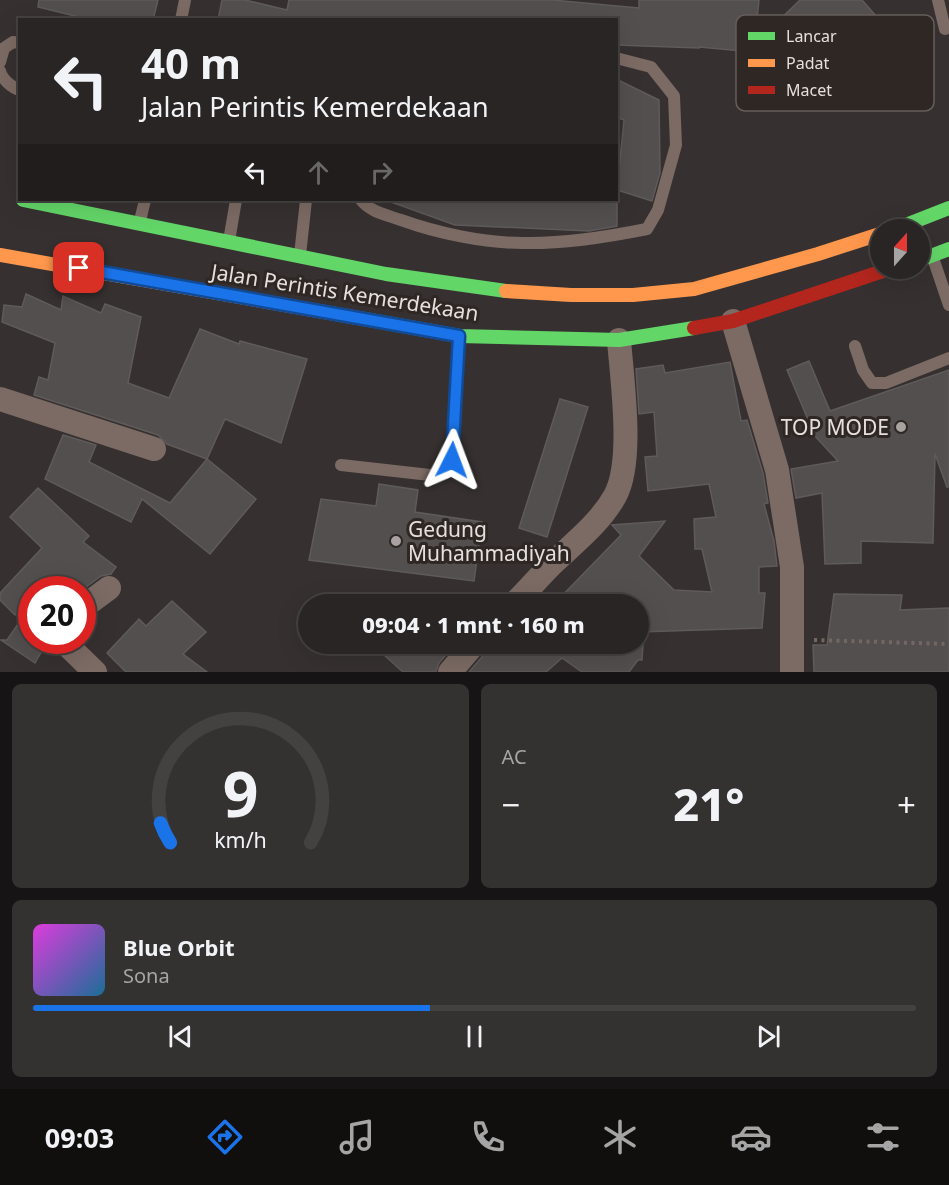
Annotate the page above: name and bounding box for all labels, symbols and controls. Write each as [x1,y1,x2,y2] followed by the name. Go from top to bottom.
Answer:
[736,15,934,111] legend
[786,25,837,47] text: Lancar
[141,34,241,91] text: 40 m
[42,42,120,120] icon: left
[786,52,829,74] text: Padat
[786,79,832,101] text: Macet
[141,88,489,125] text: Jalan Perintis Kemerdekaan
[239,156,272,189] icon: left
[302,156,335,189] icon: ahead
[365,156,398,189] icon: right
[870,219,930,279] north arrow
[870,219,930,279] map controls
[53,242,104,293] pin
[62,251,95,284] icon: arrive
[207,257,481,327] street label: Jalan Perintis Kemerdekaan
[781,413,889,441] place label: TOP MODE
[894,420,908,434] marker: TOP MODE
[420,428,484,492] position arrow
[408,515,570,567] place label: Gedung Muhammadiyah
[389,534,403,548] marker: Gedung Muhammadiyah
[18,576,96,654] speed limit sign: 20
[362,609,585,639] text: 09:04 · 1 mnt · 160 m
[502,743,527,770] text: AC
[222,750,258,835] text: 9
[673,773,744,834] text: 21°
[502,782,520,827] text: −
[897,782,916,827] text: +
[214,825,267,854] text: km/h
[123,932,235,962] text: Blue Orbit
[123,962,170,989] text: Sona
[164,1020,197,1053] icon: previous
[458,1020,491,1053] icon: pause
[752,1020,785,1053] icon: next
[204,1116,246,1158] icon: directions
[336,1116,378,1158] icon: music
[467,1116,509,1158] icon: phone
[599,1116,641,1158] icon: climate
[730,1116,772,1158] icon: car
[862,1116,904,1158] icon: filters
[45,1119,114,1156] text: 09:03

